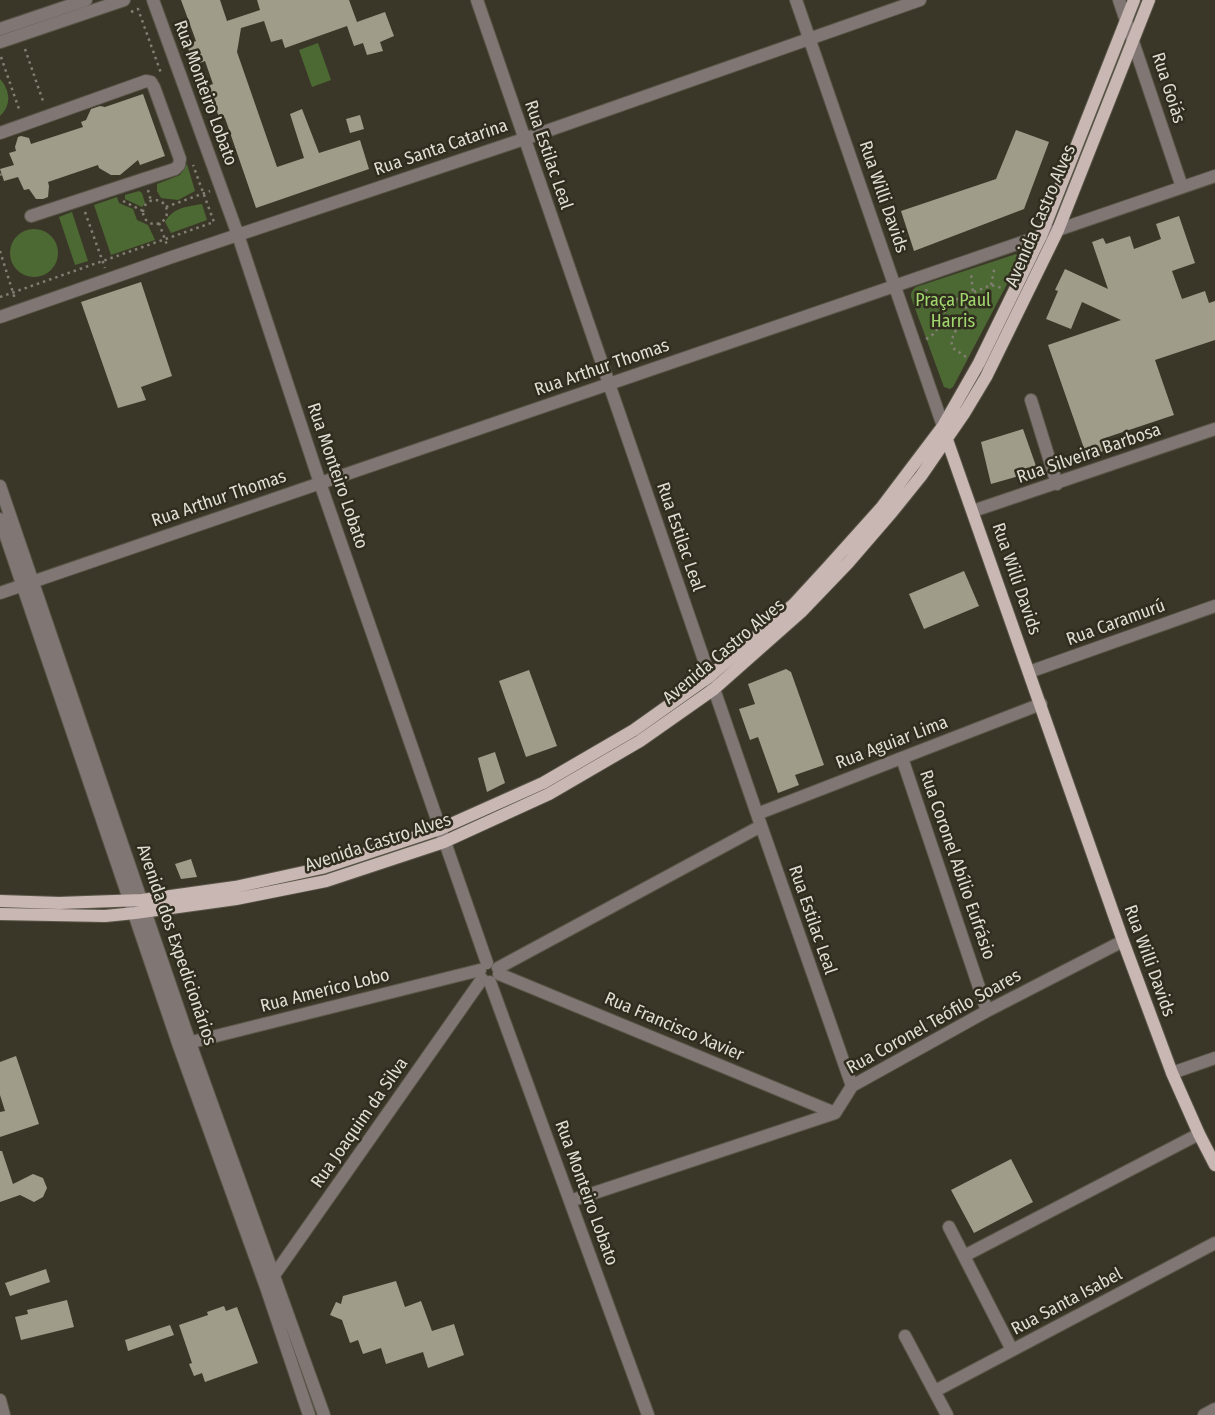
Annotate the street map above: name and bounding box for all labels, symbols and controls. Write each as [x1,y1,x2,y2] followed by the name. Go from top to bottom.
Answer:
[169,17,241,169] street label: Rua Monteiro Lobato
[1146,50,1190,126] street label: Rua Goiás
[519,98,577,212] street label: Rua Estilac Leal
[371,115,511,181] street label: Rua Santa Catarina
[854,138,912,256] street label: Rua Willi Davids
[1001,142,1081,290] street label: Avenida Castro Alves
[915,290,991,332] park label: Praça Paul Harris
[532,335,672,401] street label: Rua Arthur Thomas
[302,400,372,552] street label: Rua Monteiro Lobato
[1014,419,1164,489] street label: Rua Silveira Barbosa
[149,466,289,532] street label: Rua Arthur Thomas
[651,480,709,594] street label: Rua Estilac Leal
[987,520,1045,638] street label: Rua Willi Davids
[659,595,789,709] street label: Avenida Castro Alves
[1064,595,1168,651] street label: Rua Caramurú
[833,712,951,774] street label: Rua Aguiar Lima
[914,767,1000,963] street label: Rua Coronel Abílio Eufrásio
[302,809,454,877] street label: Avenida Castro Alves
[131,842,221,1048] street label: Avenida dos Expedicionários
[783,863,841,977] street label: Rua Estilac Leal
[1119,902,1179,1020] street label: Rua Willi Davids
[258,965,392,1017] street label: Rua Americo Lobo
[843,965,1025,1079] street label: Rua Coronel Teófilo Soares
[601,988,747,1066] street label: Rua Francisco Xavier
[307,1054,413,1192] street label: Rua Joaquim da Silva
[550,1117,622,1269] street label: Rua Monteiro Lobato
[1008,1264,1126,1340] street label: Rua Santa Isabel

